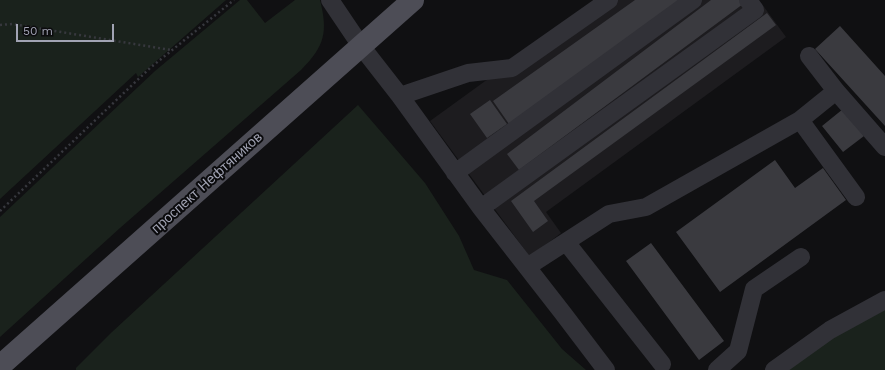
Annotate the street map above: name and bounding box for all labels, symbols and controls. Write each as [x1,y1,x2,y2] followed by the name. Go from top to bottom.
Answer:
[18,16,116,42] scale bar
[23,24,53,38] text: 50 m
[148,129,266,237] street label: проспект Нефтяников

